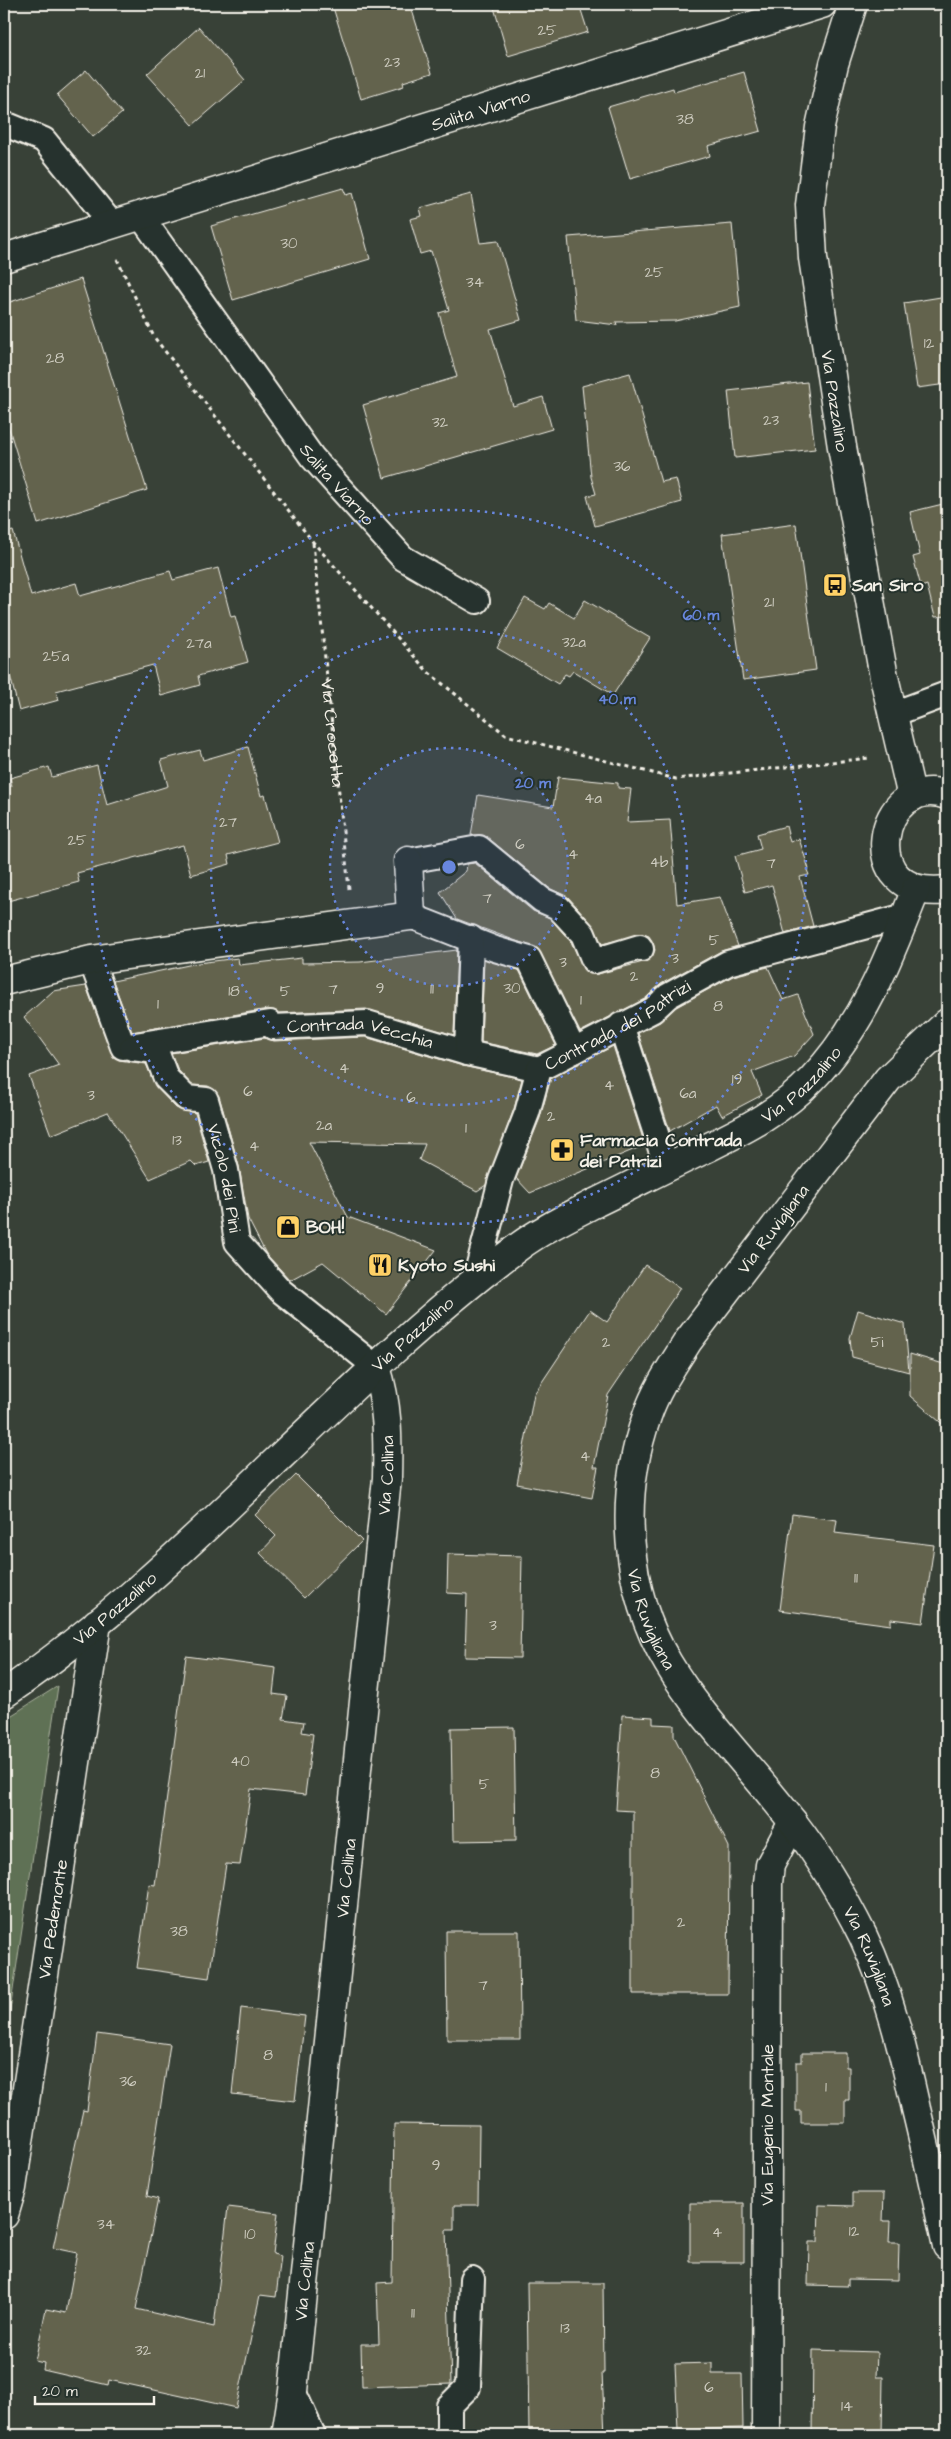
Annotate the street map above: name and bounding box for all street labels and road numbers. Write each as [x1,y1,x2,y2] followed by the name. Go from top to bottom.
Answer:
[428,83,533,138] street label: Salita Viarno
[814,349,855,454] street label: Via Pazzalino
[293,439,380,531] street label: Salita Viarno
[314,678,350,788] street label: Via Crocetta
[540,974,695,1077] street label: Contrada dei Patrizi
[287,1011,436,1055] street label: Contrada Vecchia
[756,1041,848,1129] street label: Via Pazzalino
[200,1121,247,1235] street label: Vicolo dei Pini
[731,1179,816,1280] street label: Via Ruvigliana
[366,1291,460,1378] street label: Via Pazzalino
[371,1435,401,1516] street label: Via Collina
[68,1566,162,1652] street label: Via Pazzalino
[621,1567,681,1675] street label: Via Ruvigliana
[330,1837,363,1919] street label: Via Collina
[32,1857,74,1981] street label: Via Pedemonte
[837,1902,901,2009] street label: Via Ruvigliana
[755,2044,781,2206] street label: Via Eugenio Montale
[288,2240,321,2322] street label: Via Collina

